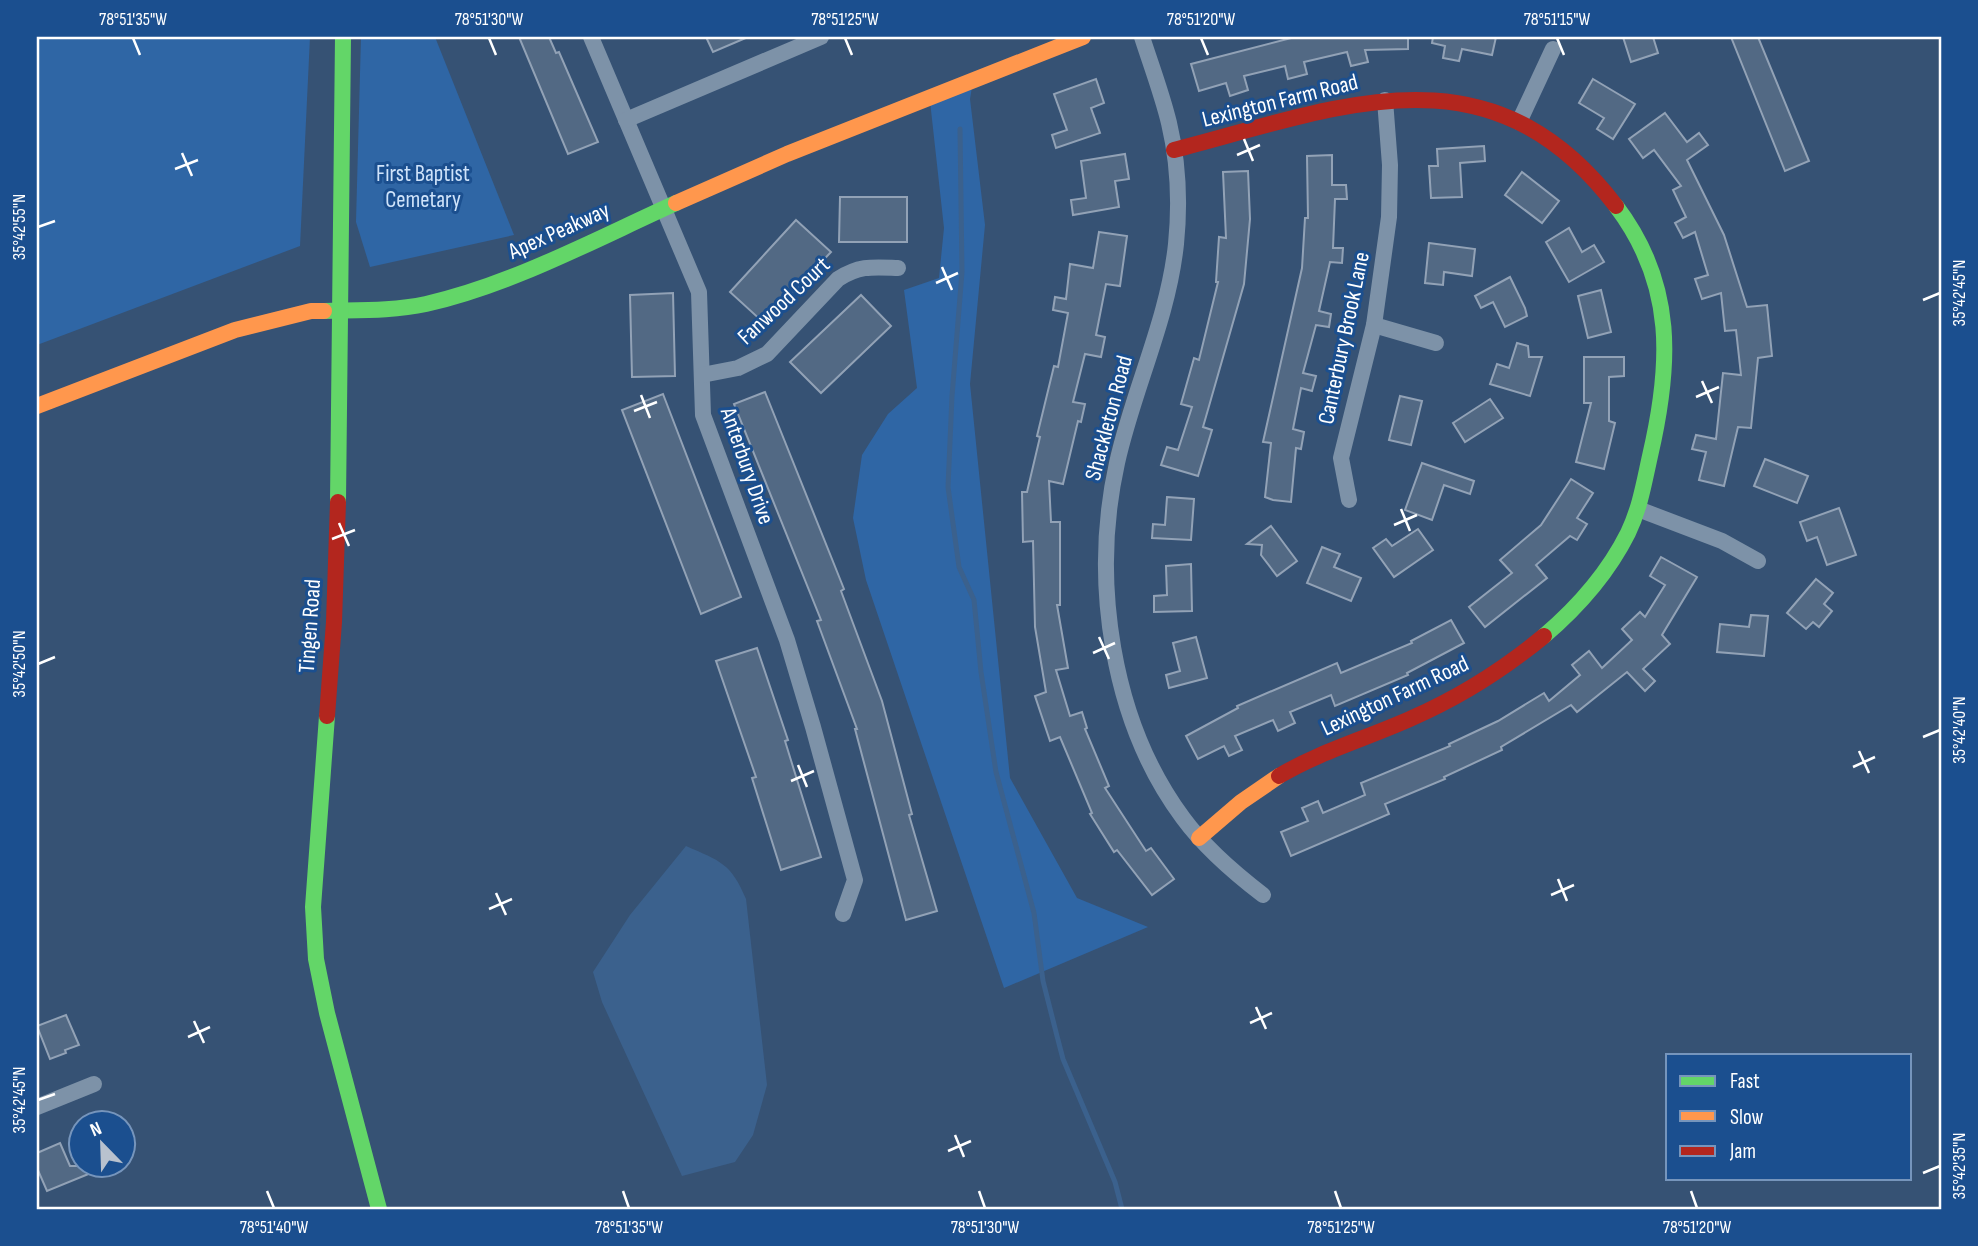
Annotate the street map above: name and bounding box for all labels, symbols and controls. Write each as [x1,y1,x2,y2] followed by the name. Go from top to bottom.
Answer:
[99,9,167,30] text: 78°51'35"W
[455,9,524,30] text: 78°51'30"W
[811,9,879,30] text: 78°51'25"W
[1167,9,1236,30] text: 78°51'20"W
[1524,9,1591,30] text: 78°51'15"W
[1199,68,1361,134] street label: Lexington Farm Road
[376,160,470,214] park label: First Baptist Cemetary
[9,194,30,260] text: 35°42'55"N
[503,196,614,266] street label: Apex Peakway
[1312,249,1376,427] street label: Canterbury Brook Lane
[732,251,836,351] street label: Fanwood Court
[1949,260,1970,326] text: 35°42'45"N
[1079,352,1139,484] street label: Shackleton Road
[714,403,780,528] street label: Anterbury Drive
[293,578,327,674] street label: Tingen Road
[9,630,30,698] text: 35°42'50"N
[1317,650,1473,742] street label: Lexington Farm Road
[1949,696,1970,764] text: 35°42'40"N
[1666,1054,1912,1180] legend
[9,1067,30,1133] text: 35°42'45"N
[1730,1069,1760,1094] text: Fast
[1730,1105,1764,1130] text: Slow
[66,1110,136,1180] north arrow
[87,1117,105,1142] text: N
[1949,1133,1970,1199] text: 35°42'35"N
[1729,1139,1756,1164] text: Jam
[240,1217,309,1238] text: 78°51'40"W
[595,1217,663,1238] text: 78°51'35"W
[951,1217,1020,1238] text: 78°51'30"W
[1307,1217,1375,1238] text: 78°51'25"W
[1663,1217,1732,1238] text: 78°51'20"W

